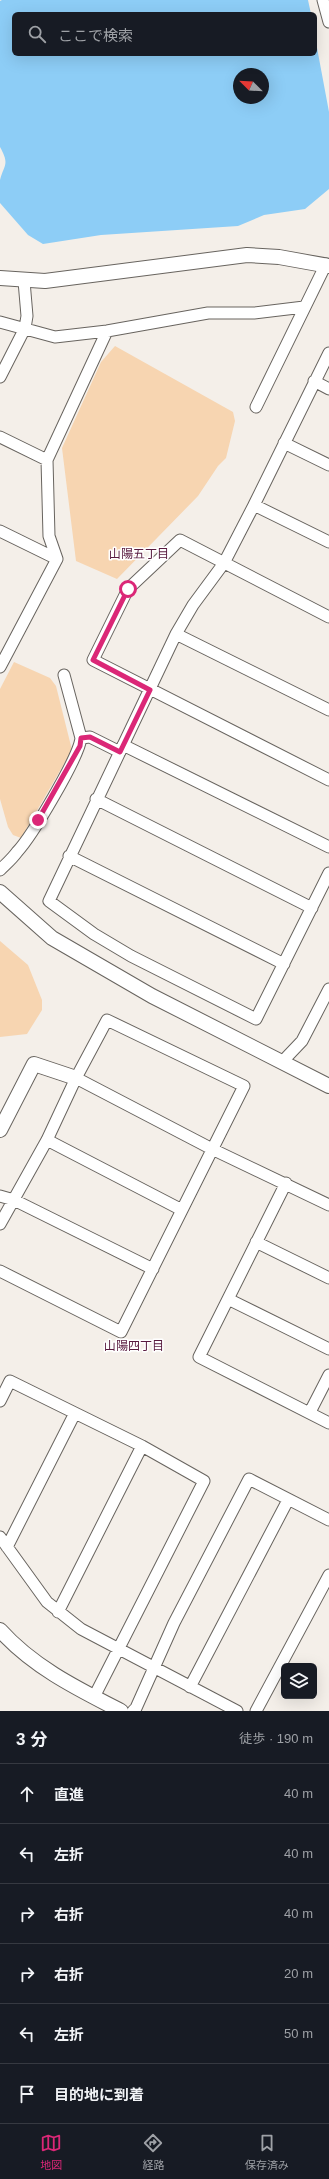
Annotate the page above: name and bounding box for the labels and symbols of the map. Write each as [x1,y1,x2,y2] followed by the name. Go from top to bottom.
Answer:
[233,68,269,104] north arrow
[109,547,169,561] district label: 山陽五丁目
[119,580,137,598] route start
[29,811,47,829] route end
[104,1339,164,1353] district label: 山陽四丁目

